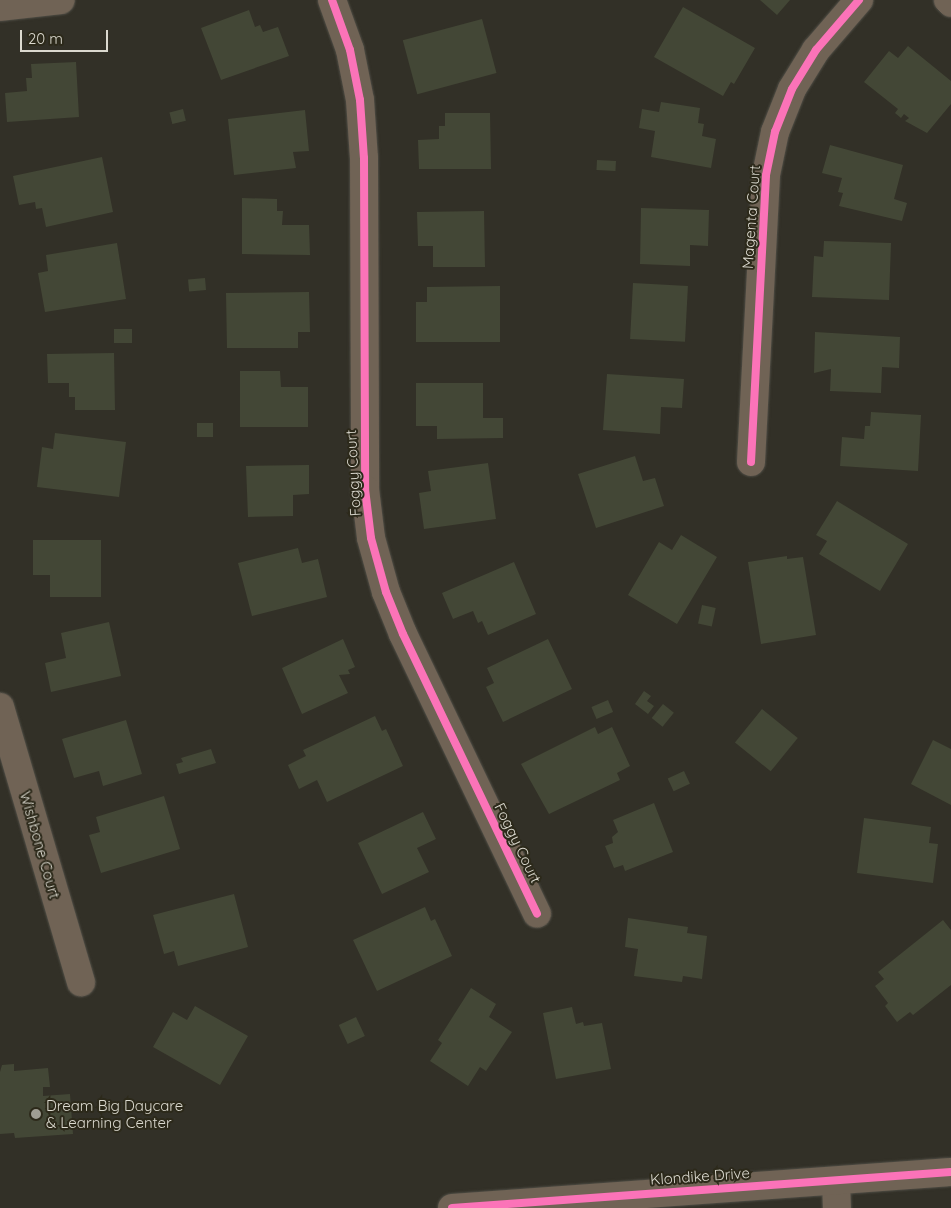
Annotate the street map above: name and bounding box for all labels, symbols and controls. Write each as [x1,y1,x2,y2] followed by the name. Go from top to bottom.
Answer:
[22,20,110,52] scale bar
[28,29,63,48] text: 20 m
[738,164,764,270] street label: Magenta Court
[342,429,364,517] street label: Foggy Court
[16,789,64,901] street label: Wishbone Court
[491,800,545,886] street label: Foggy Court
[46,1096,183,1131] place label: Dream Big Daycare & Learning Center
[30,1108,42,1120] marker: Dream Big Daycare & Learning Center
[650,1164,750,1188] street label: Klondike Drive

